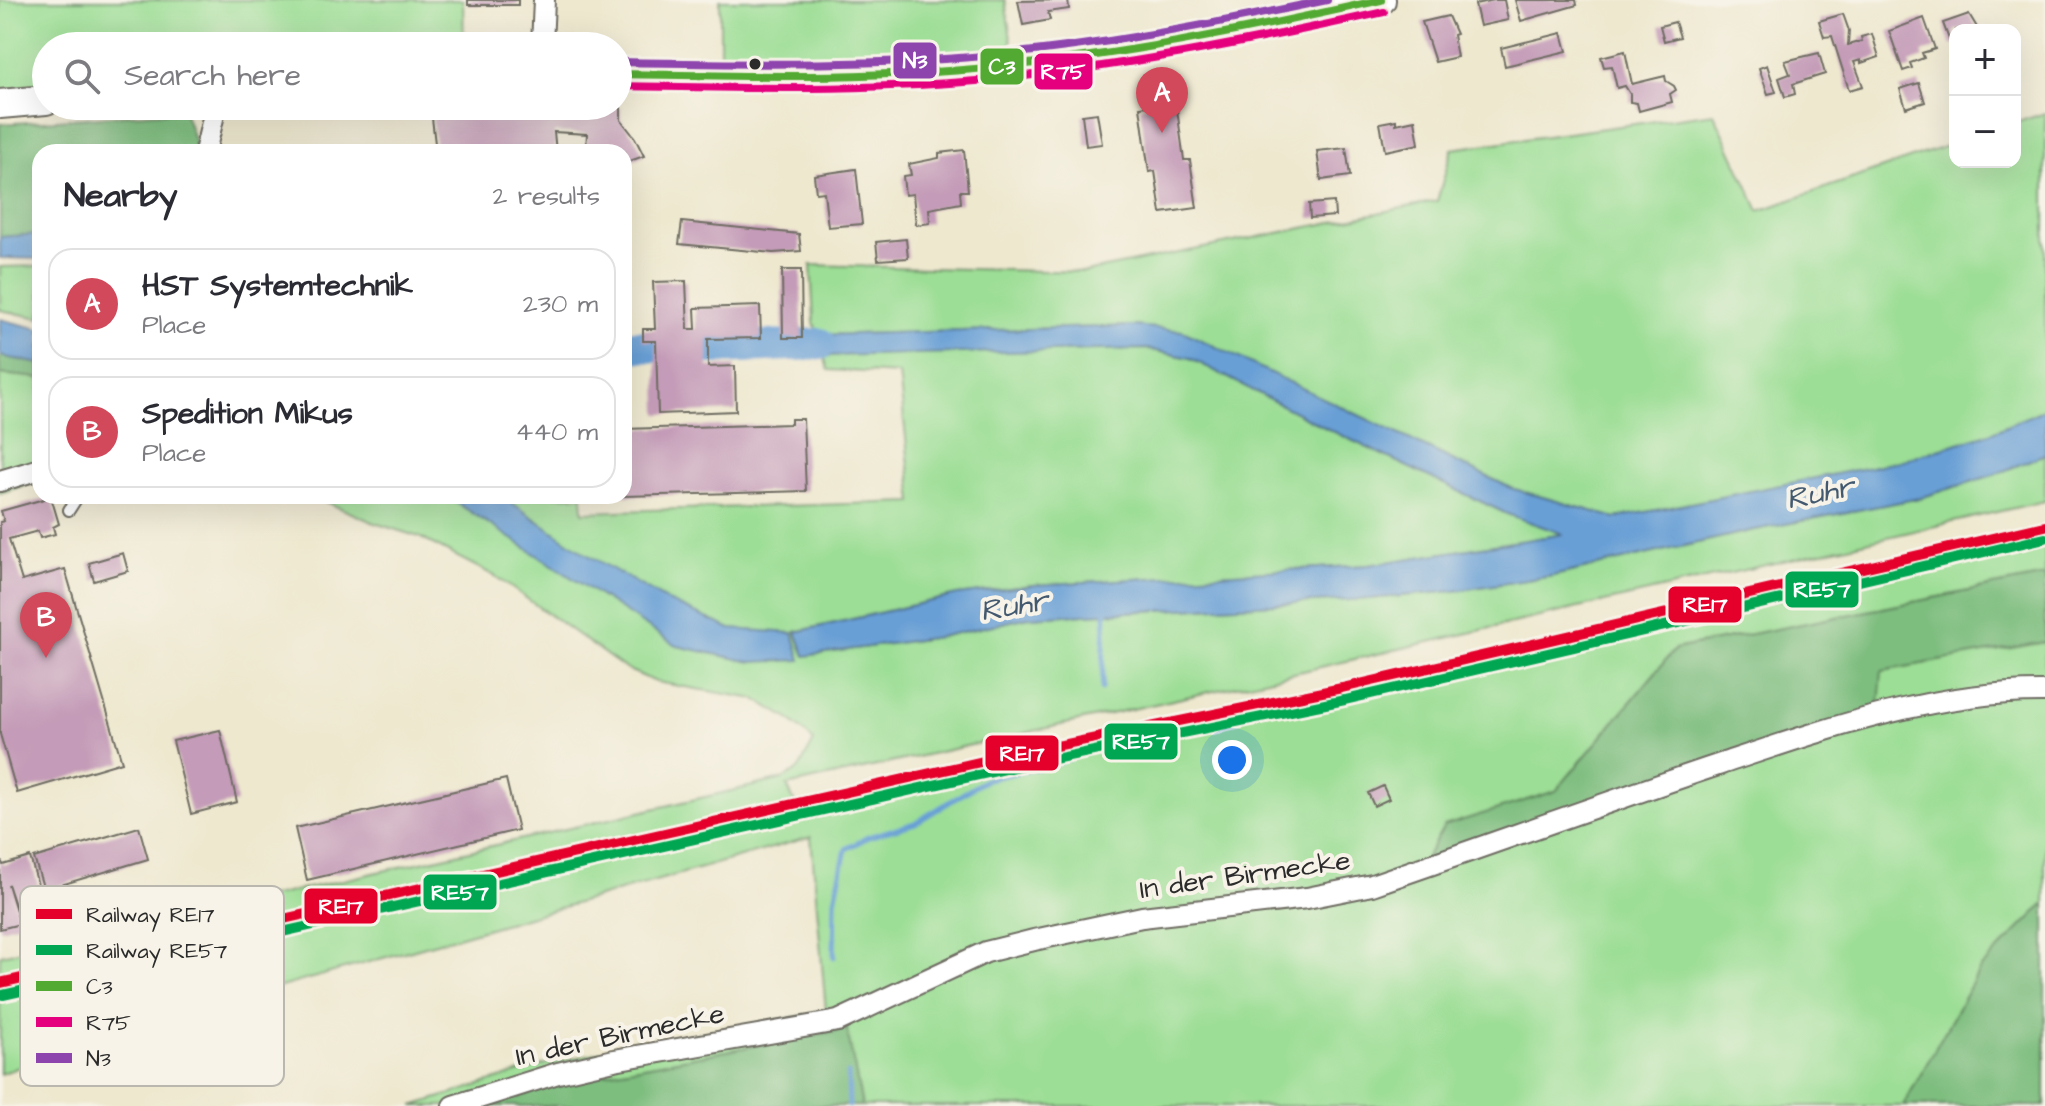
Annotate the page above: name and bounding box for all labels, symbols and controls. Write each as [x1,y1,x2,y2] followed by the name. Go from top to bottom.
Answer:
[1949,24,2021,168] map controls
[1949,24,2021,96] button: +
[32,32,632,120] search box
[892,41,938,80] line badge: N3
[903,46,928,77] text: N3
[979,47,1025,86] line badge: C3
[989,52,1016,83] text: C3
[1033,52,1094,91] line badge: R75
[60,54,104,98] icon: search
[124,55,301,97] text: Search here
[747,56,763,72] unlabelled marker
[1041,57,1086,88] text: R75
[1136,67,1188,133] pin: A
[1949,96,2021,168] button: −
[64,172,178,220] text: Nearby
[492,178,600,214] text: 2 results
[142,265,413,307] text: HST Systemtechnik
[84,286,100,322] text: A
[523,286,598,322] text: 230 m
[142,307,206,343] text: Place
[142,393,353,435] text: Spedition Mikus
[83,414,101,450] text: B
[516,414,598,450] text: 440 m
[142,435,206,471] text: Place
[1782,465,1861,521] water label: Ruhr
[1784,570,1860,609] line badge: RE57
[1793,575,1851,606] text: RE57
[977,579,1055,633] water label: Ruhr
[1667,585,1743,624] line badge: RE17
[1682,590,1728,621] text: RE17
[20,592,72,658] pin: B
[1103,722,1179,761] line badge: RE57
[1112,727,1170,758] text: RE57
[984,734,1060,772] line badge: RE17
[999,739,1045,770] text: RE17
[1212,740,1252,780] your location
[1137,841,1353,909] street label: In der Birmecke
[422,873,498,911] line badge: RE57
[431,878,489,909] text: RE57
[20,886,284,1086] legend
[303,887,379,925] line badge: RE17
[318,892,364,923] text: RE17
[86,900,215,932] text: Railway RE17
[86,936,228,968] text: Railway RE57
[86,972,113,1003] text: C3
[512,994,728,1076] street label: In der Birmecke
[86,1008,131,1039] text: R75
[86,1044,111,1075] text: N3

